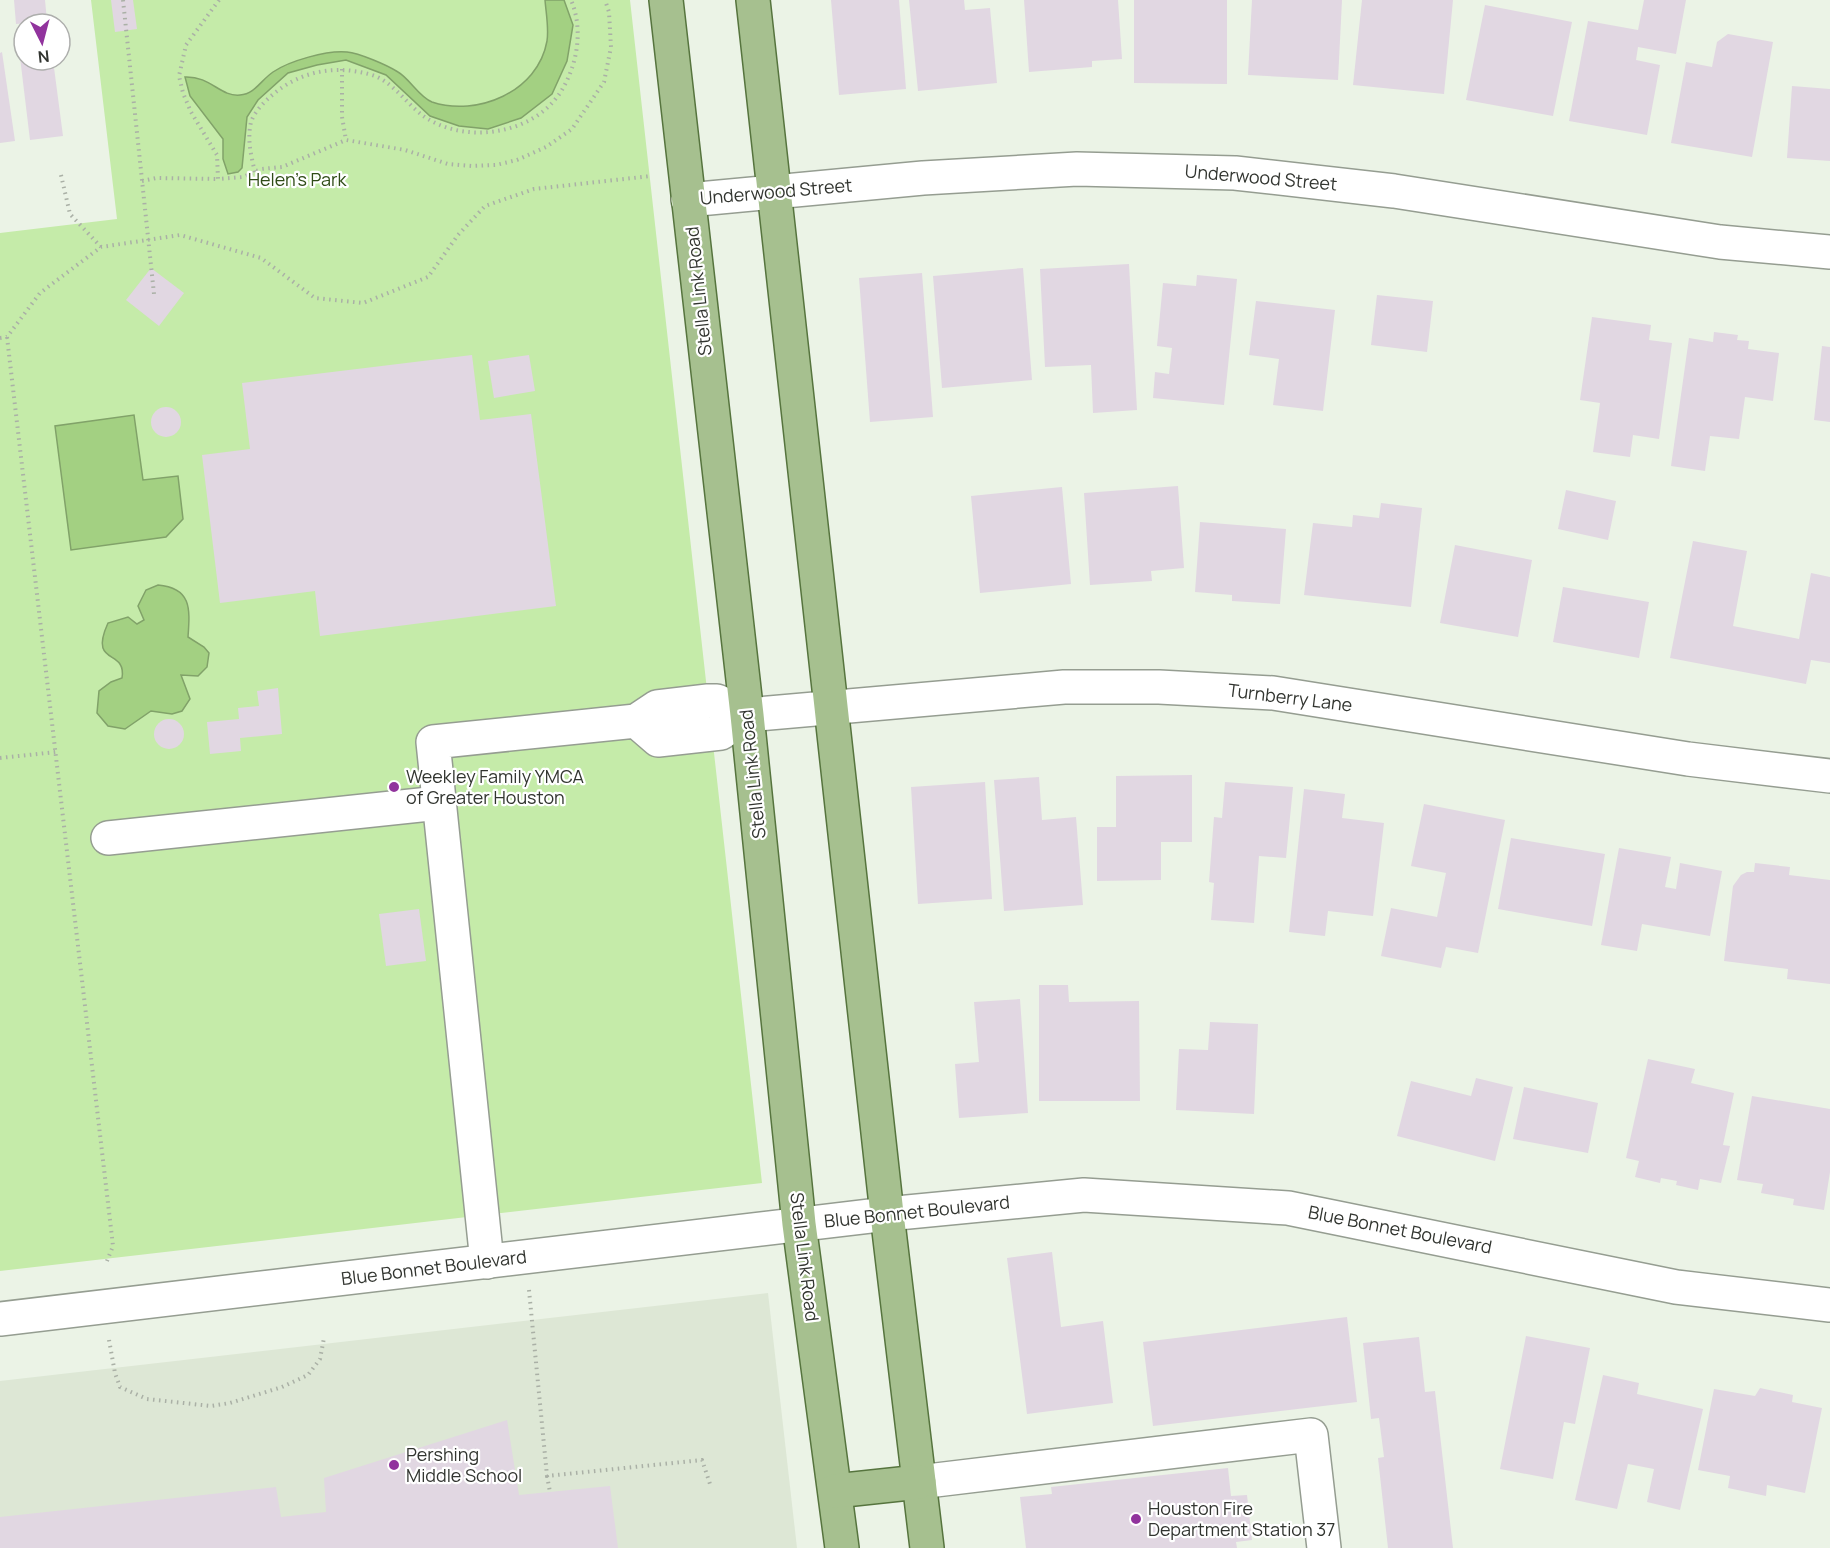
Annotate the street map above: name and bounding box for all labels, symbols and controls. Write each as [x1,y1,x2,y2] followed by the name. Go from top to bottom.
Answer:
[12,12,72,72] north arrow
[37,45,50,68] text: N
[1184,158,1338,196] street label: Underwood Street
[248,167,347,191] park label: Helen's Park
[699,172,853,210] street label: Underwood Street
[679,225,717,357] street label: Stella Link Road
[1227,677,1354,717] street label: Turnberry Lane
[733,708,771,840] street label: Stella Link Road
[406,764,584,809] place label: Weekley Family YMCA of Greater Houston
[387,780,401,794] marker: Weekley Family YMCA of Greater Houston
[823,1189,1011,1233] street label: Blue Bonnet Boulevard
[785,1191,825,1323] street label: Stella Link Road
[1306,1199,1494,1259] street label: Blue Bonnet Boulevard
[340,1244,528,1290] street label: Blue Bonnet Boulevard
[406,1442,522,1487] place label: Pershing Middle School
[387,1458,401,1472] marker: Pershing Middle School
[1148,1496,1335,1541] place label: Houston Fire Department Station 37
[1129,1512,1143,1526] marker: Houston Fire Department Station 37

